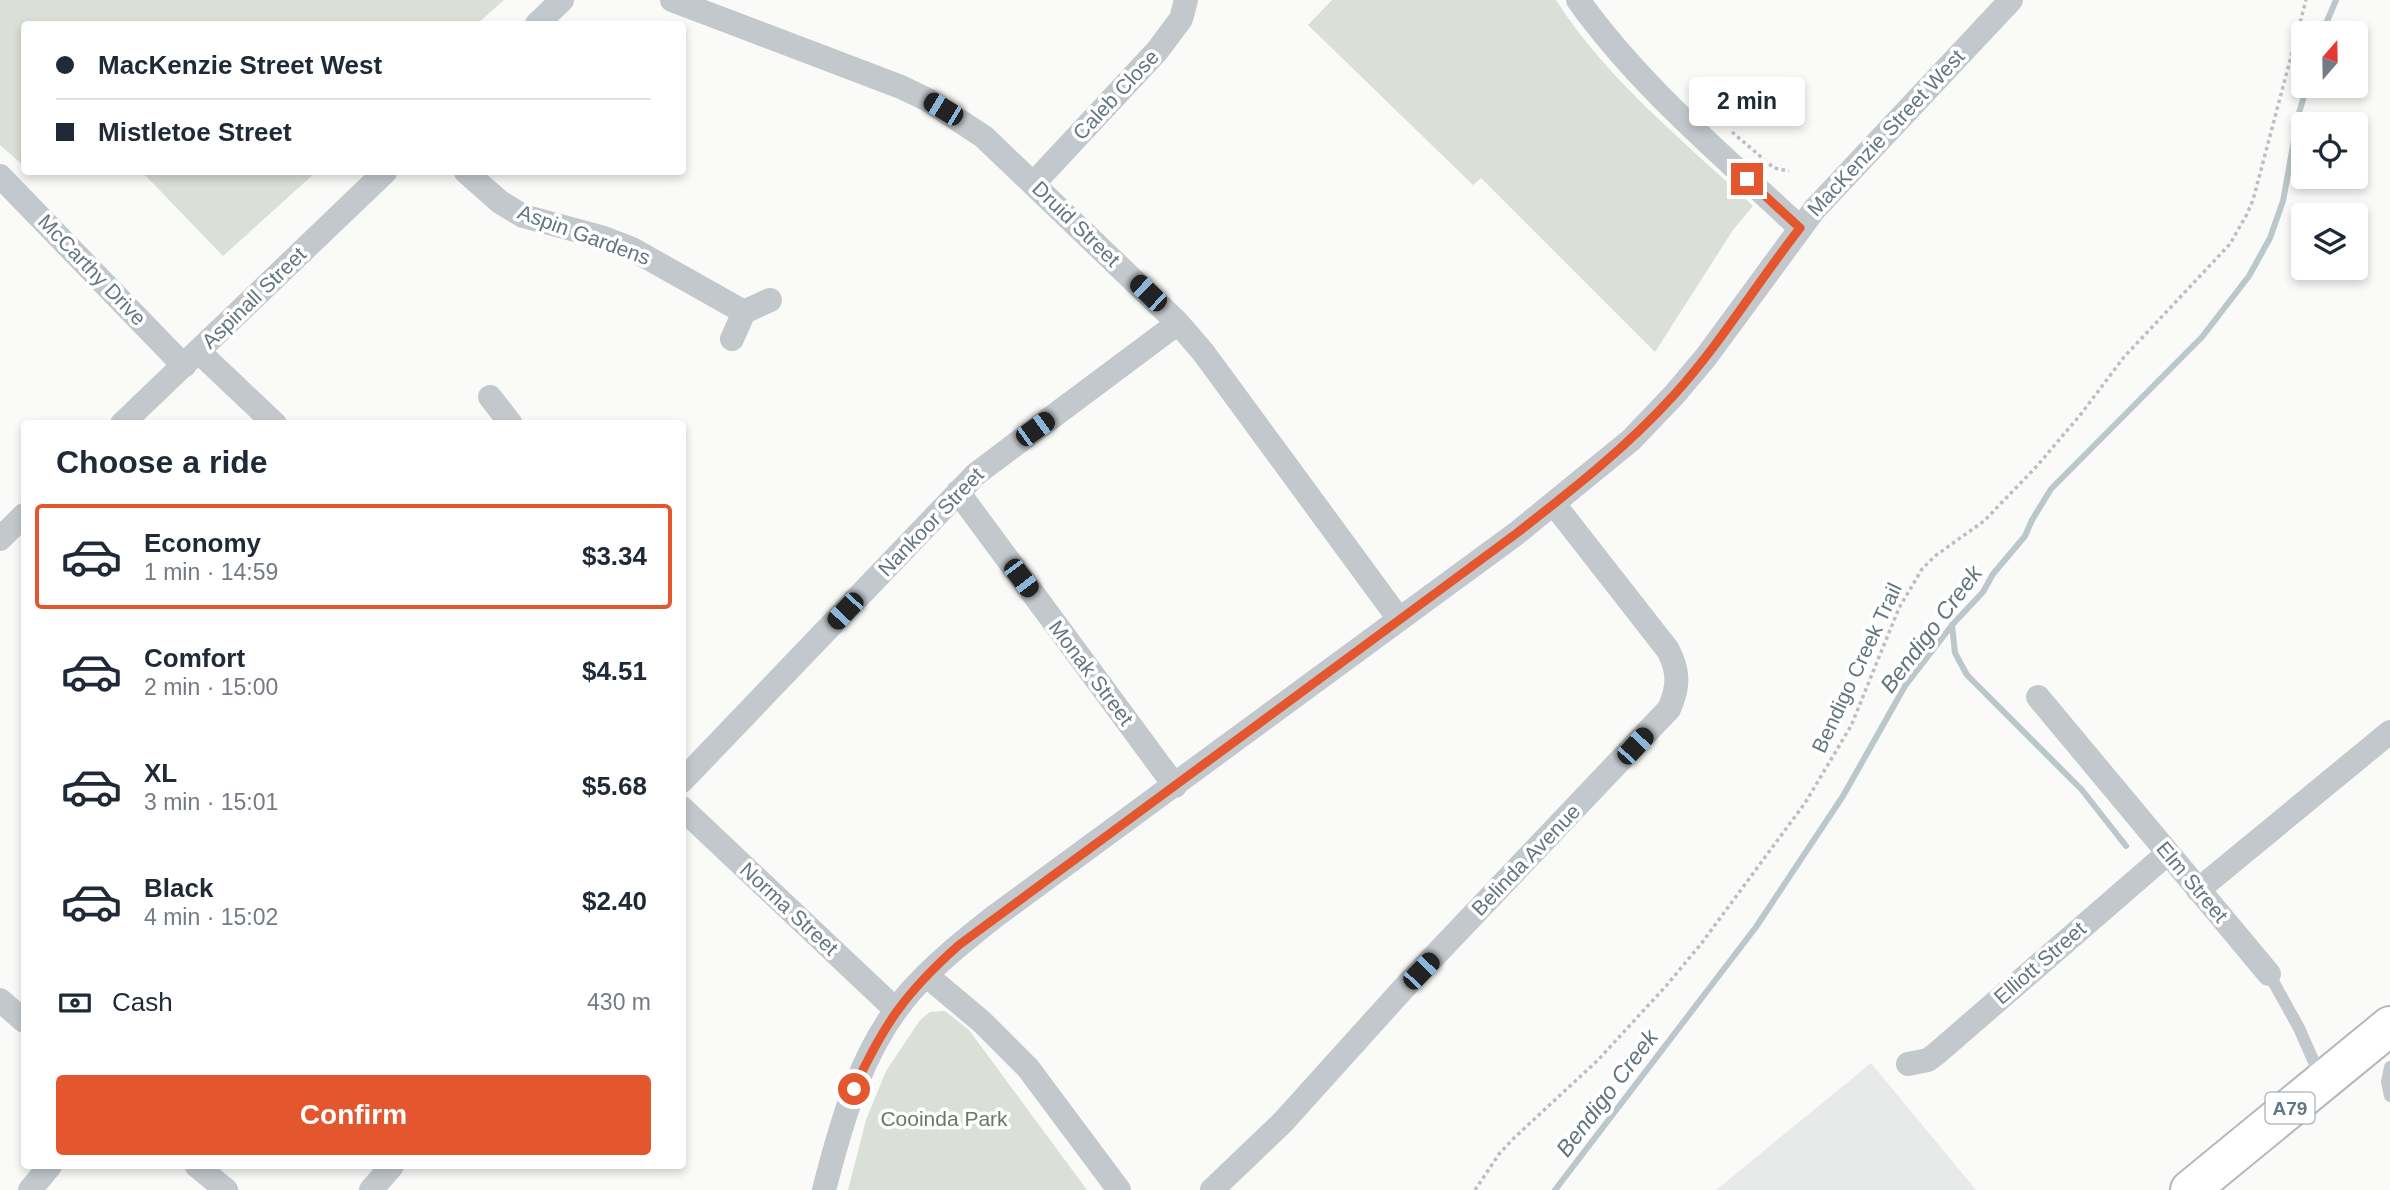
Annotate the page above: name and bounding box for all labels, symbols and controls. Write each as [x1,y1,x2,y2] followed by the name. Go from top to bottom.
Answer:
[2291,21,2368,98] north arrow
[2291,21,2368,280] map controls
[1068,45,1163,144] street label: Caleb Close
[1803,45,1969,221] street label: MacKenzie Street West
[98,50,382,80] text: MacKenzie Street West
[1689,78,1805,127] callout: 2 min
[1717,88,1777,114] text: 2 min
[920,89,967,129] car
[2291,112,2368,189] button: locate
[98,117,292,147] text: Mistletoe Street
[1731,163,1763,195] route end
[1028,176,1125,271] street label: Druid Street
[515,200,653,269] street label: Aspin Gardens
[2291,203,2368,280] button: layers
[34,210,151,330] street label: McCarthy Drive
[197,242,310,353] street label: Aspinall Street
[1126,271,1171,315] car
[1012,408,1059,450] car
[56,444,268,480] text: Choose a ride
[873,463,988,580] street label: Nankoor Street
[60,525,123,588] icon: car
[144,528,261,558] text: Economy
[582,541,647,571] text: $3.34
[1000,555,1043,601] car
[144,559,278,585] text: 1 min · 14:59
[1875,559,1988,698] water label: Bendigo Creek
[1807,579,1906,756] street label: Bendigo Creek Trail
[823,588,868,634] car
[1045,616,1138,730] street label: Monak Street
[60,640,123,703] icon: car
[144,643,245,673] text: Comfort
[582,656,647,686] text: $4.51
[144,674,278,700] text: 2 min · 15:00
[1613,723,1658,769] car
[60,755,123,818] icon: car
[144,758,177,788] text: XL
[582,771,647,801] text: $5.68
[144,789,278,815] text: 3 min · 15:01
[1467,799,1584,920] street label: Belinda Avenue
[2152,837,2233,927] street label: Elm Street
[736,858,843,960] street label: Norma Street
[60,870,123,933] icon: car
[144,873,213,903] text: Black
[582,886,647,916] text: $2.40
[144,904,278,930] text: 4 min · 15:02
[1989,917,2090,1008] street label: Elliott Street
[1399,949,1444,993] car
[56,984,94,1022] icon: cash
[112,987,173,1017] text: Cash
[587,989,651,1015] text: 430 m
[1551,1023,1664,1162] water label: Bendigo Creek
[838,1073,870,1105] route start
[56,1075,651,1155] button: Confirm
[2266,1092,2314,1124] road number: A79
[880,1107,1008,1130] park label: Cooinda Park

